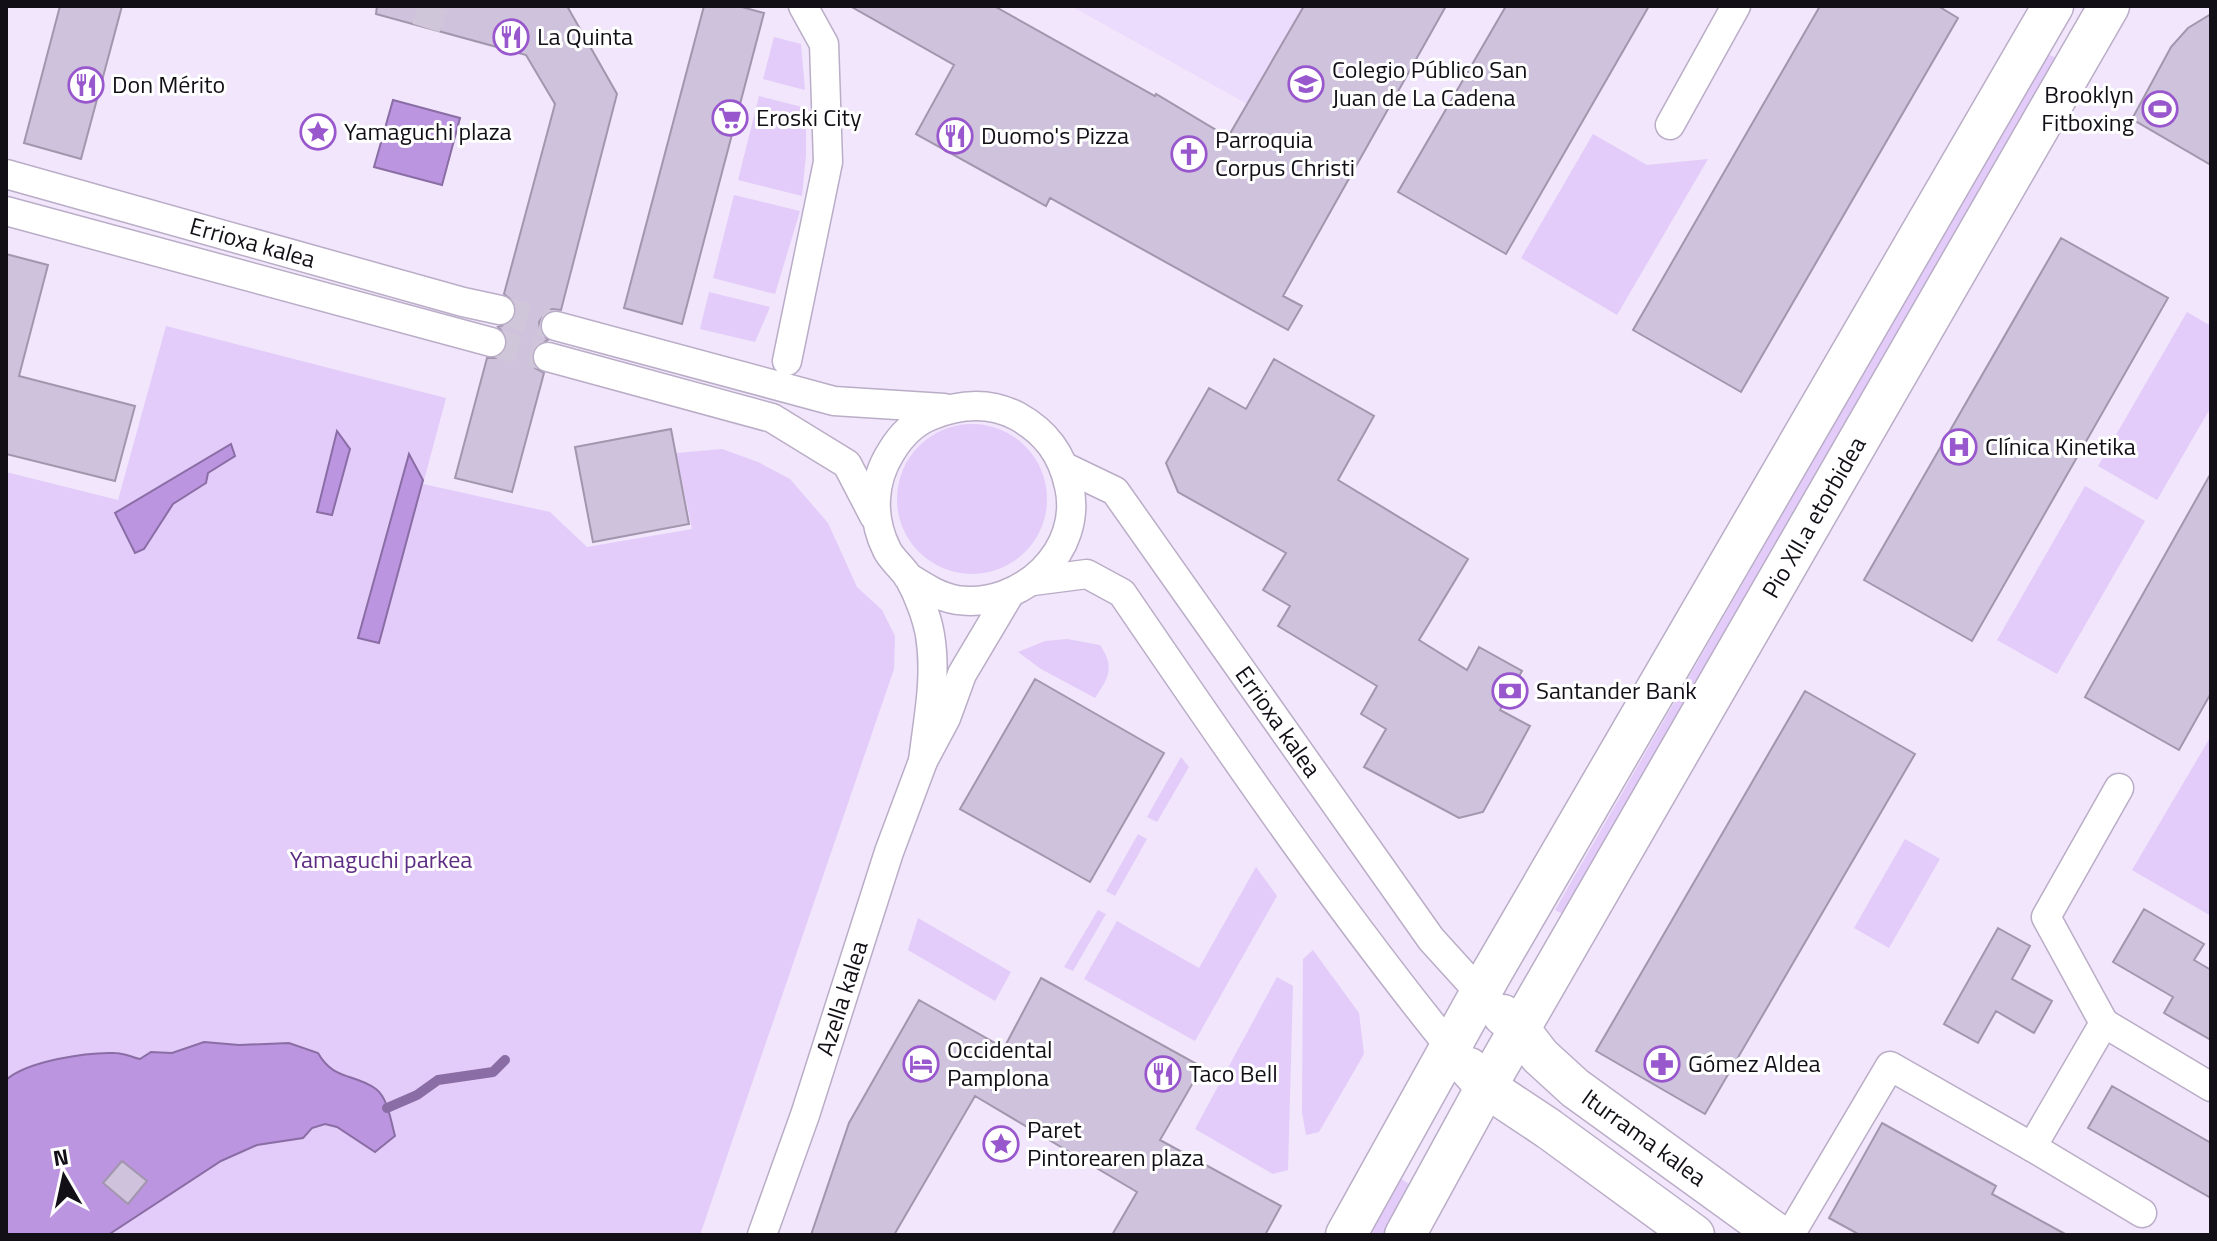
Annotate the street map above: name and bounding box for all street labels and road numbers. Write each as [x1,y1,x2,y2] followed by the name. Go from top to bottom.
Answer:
[186,207,320,277] street label: Errioxa kalea
[1752,429,1874,605] street label: Pio XII.a etorbidea
[1227,658,1331,784] street label: Errioxa kalea
[806,936,877,1060] street label: Azella kalea
[1575,1080,1714,1195] street label: Iturrama kalea

